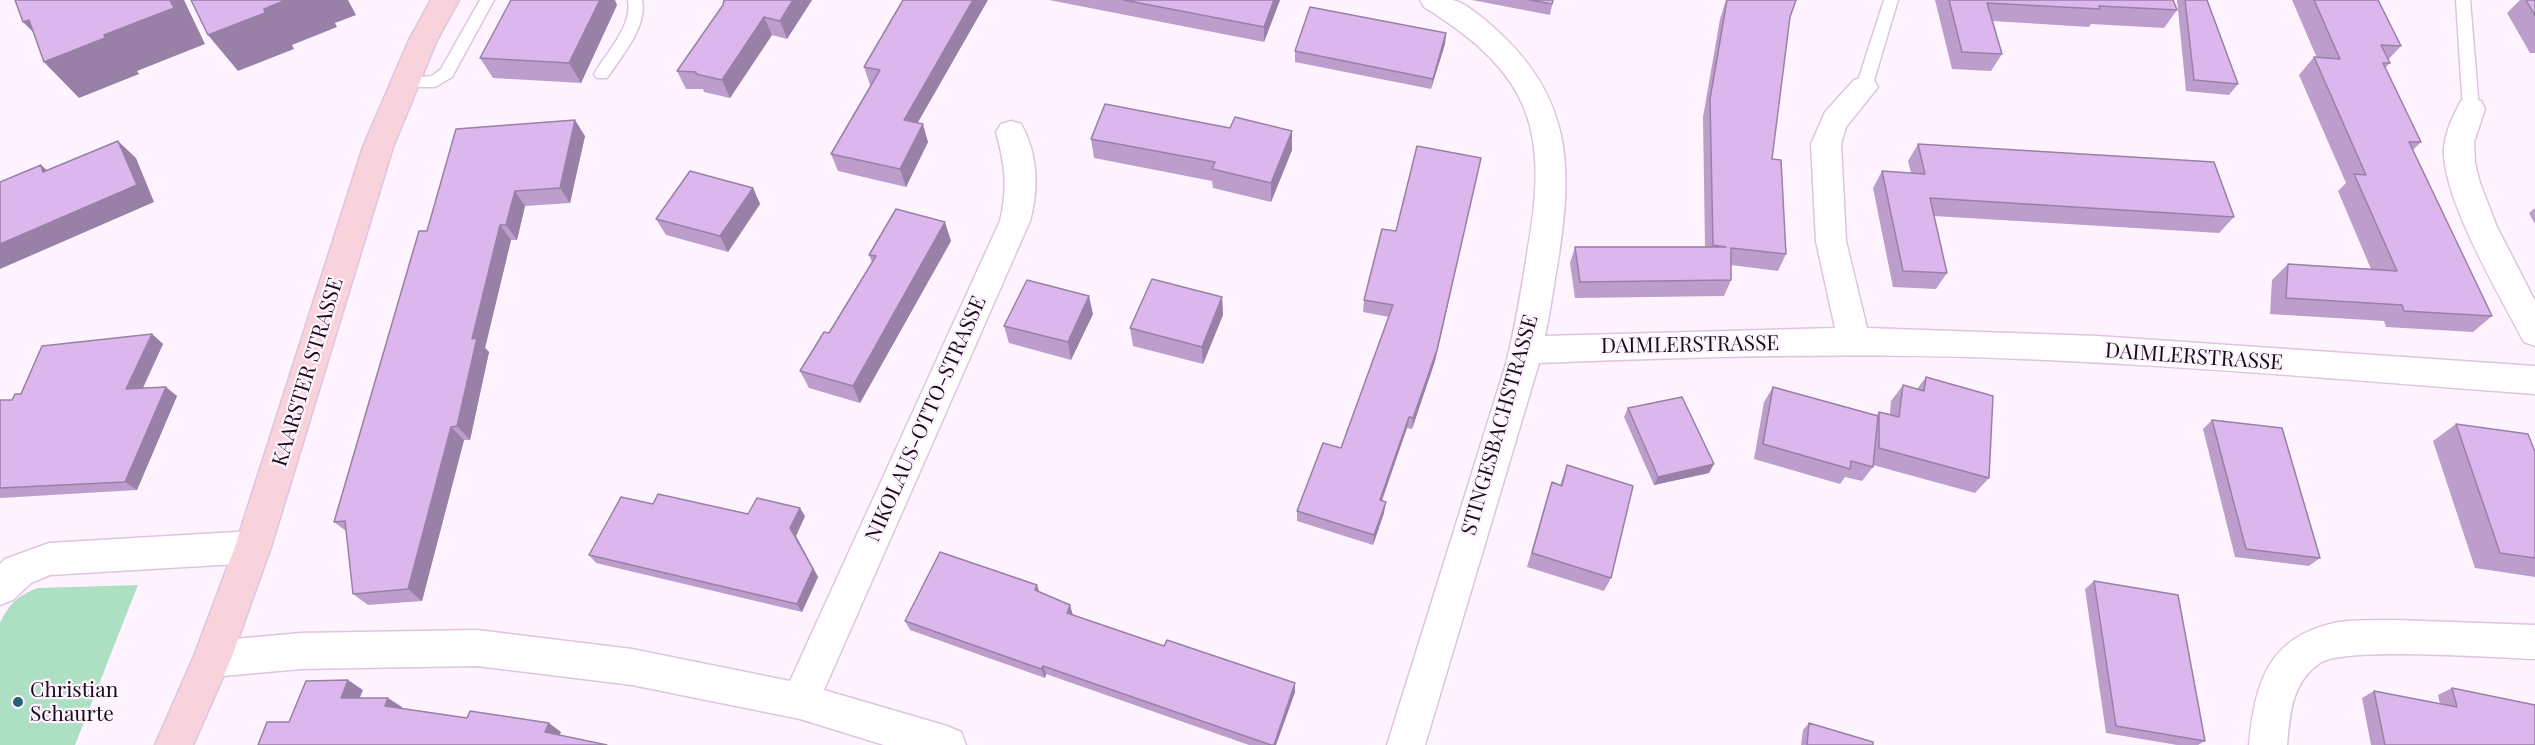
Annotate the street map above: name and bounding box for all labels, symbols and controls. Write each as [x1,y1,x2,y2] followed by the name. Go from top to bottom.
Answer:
[267,275,349,469] street label: KAARSTER STRASSE
[860,292,992,546] street label: NIKOLAUS-OTTO-STRASSE
[1456,312,1544,538] street label: STINGESBACHSTRASSE
[1601,331,1779,359] street label: DAIMLERSTRASSE
[2104,338,2284,376] street label: DAIMLERSTRASSE
[30,677,118,727] place label: Christian Schaurte
[11,695,25,709] marker: Christian Schaurte

